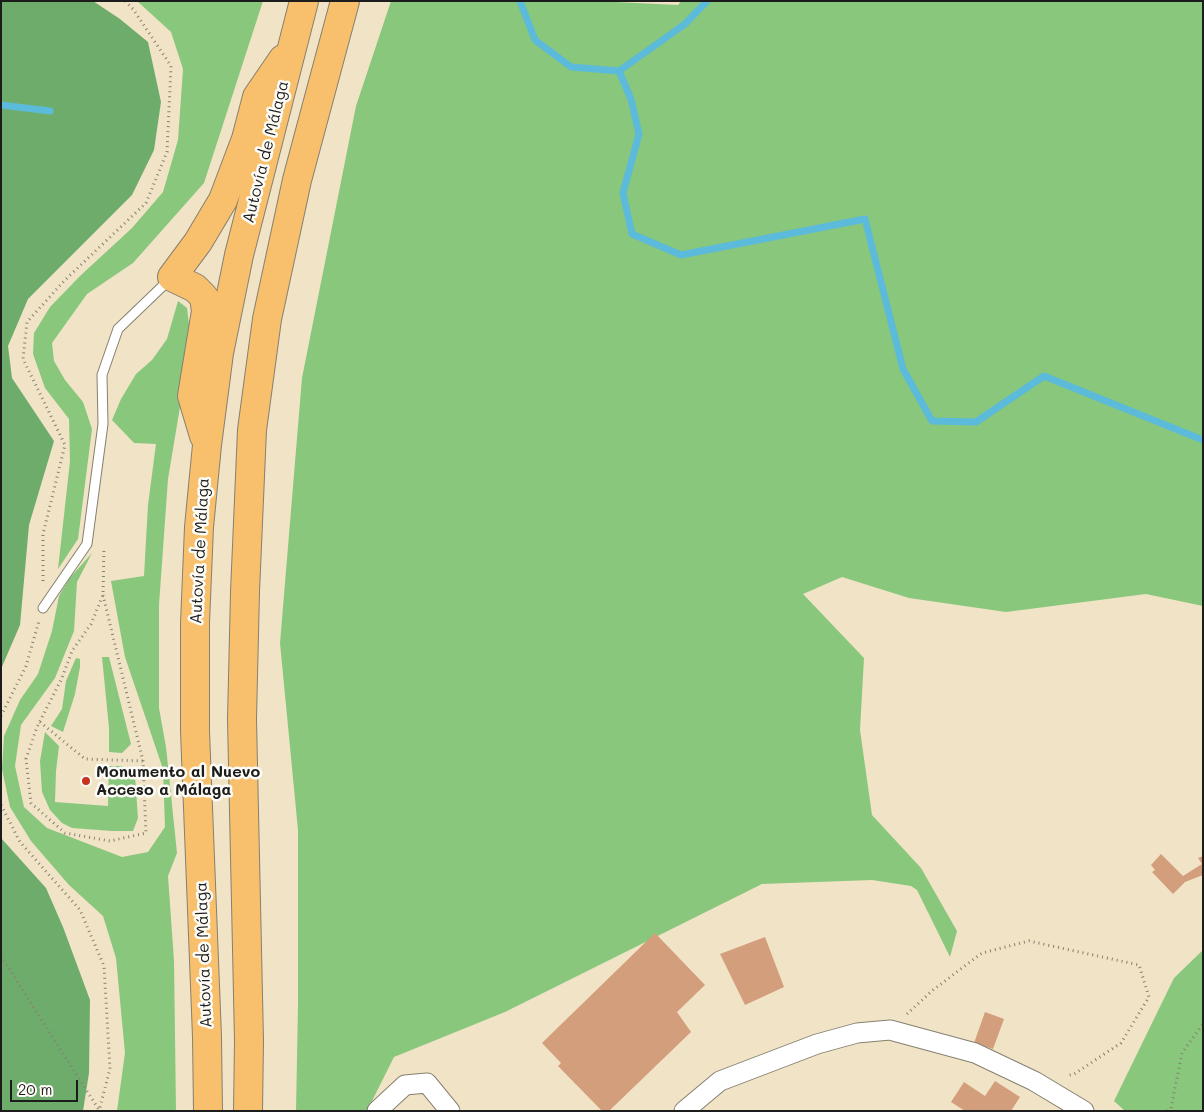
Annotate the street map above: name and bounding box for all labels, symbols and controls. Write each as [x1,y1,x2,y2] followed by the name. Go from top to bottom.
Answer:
[239,79,293,225] street label: Autovía de Málaga
[187,478,213,624] street label: Autovía de Málaga
[96,762,260,800] place label: Monumento al Nuevo Acceso a Málaga
[80,775,92,787] marker: Monumento al Nuevo Acceso a Málaga
[192,882,216,1028] street label: Autovía de Málaga
[12,1070,80,1102] scale bar
[18,1079,52,1099] text: 20 m

